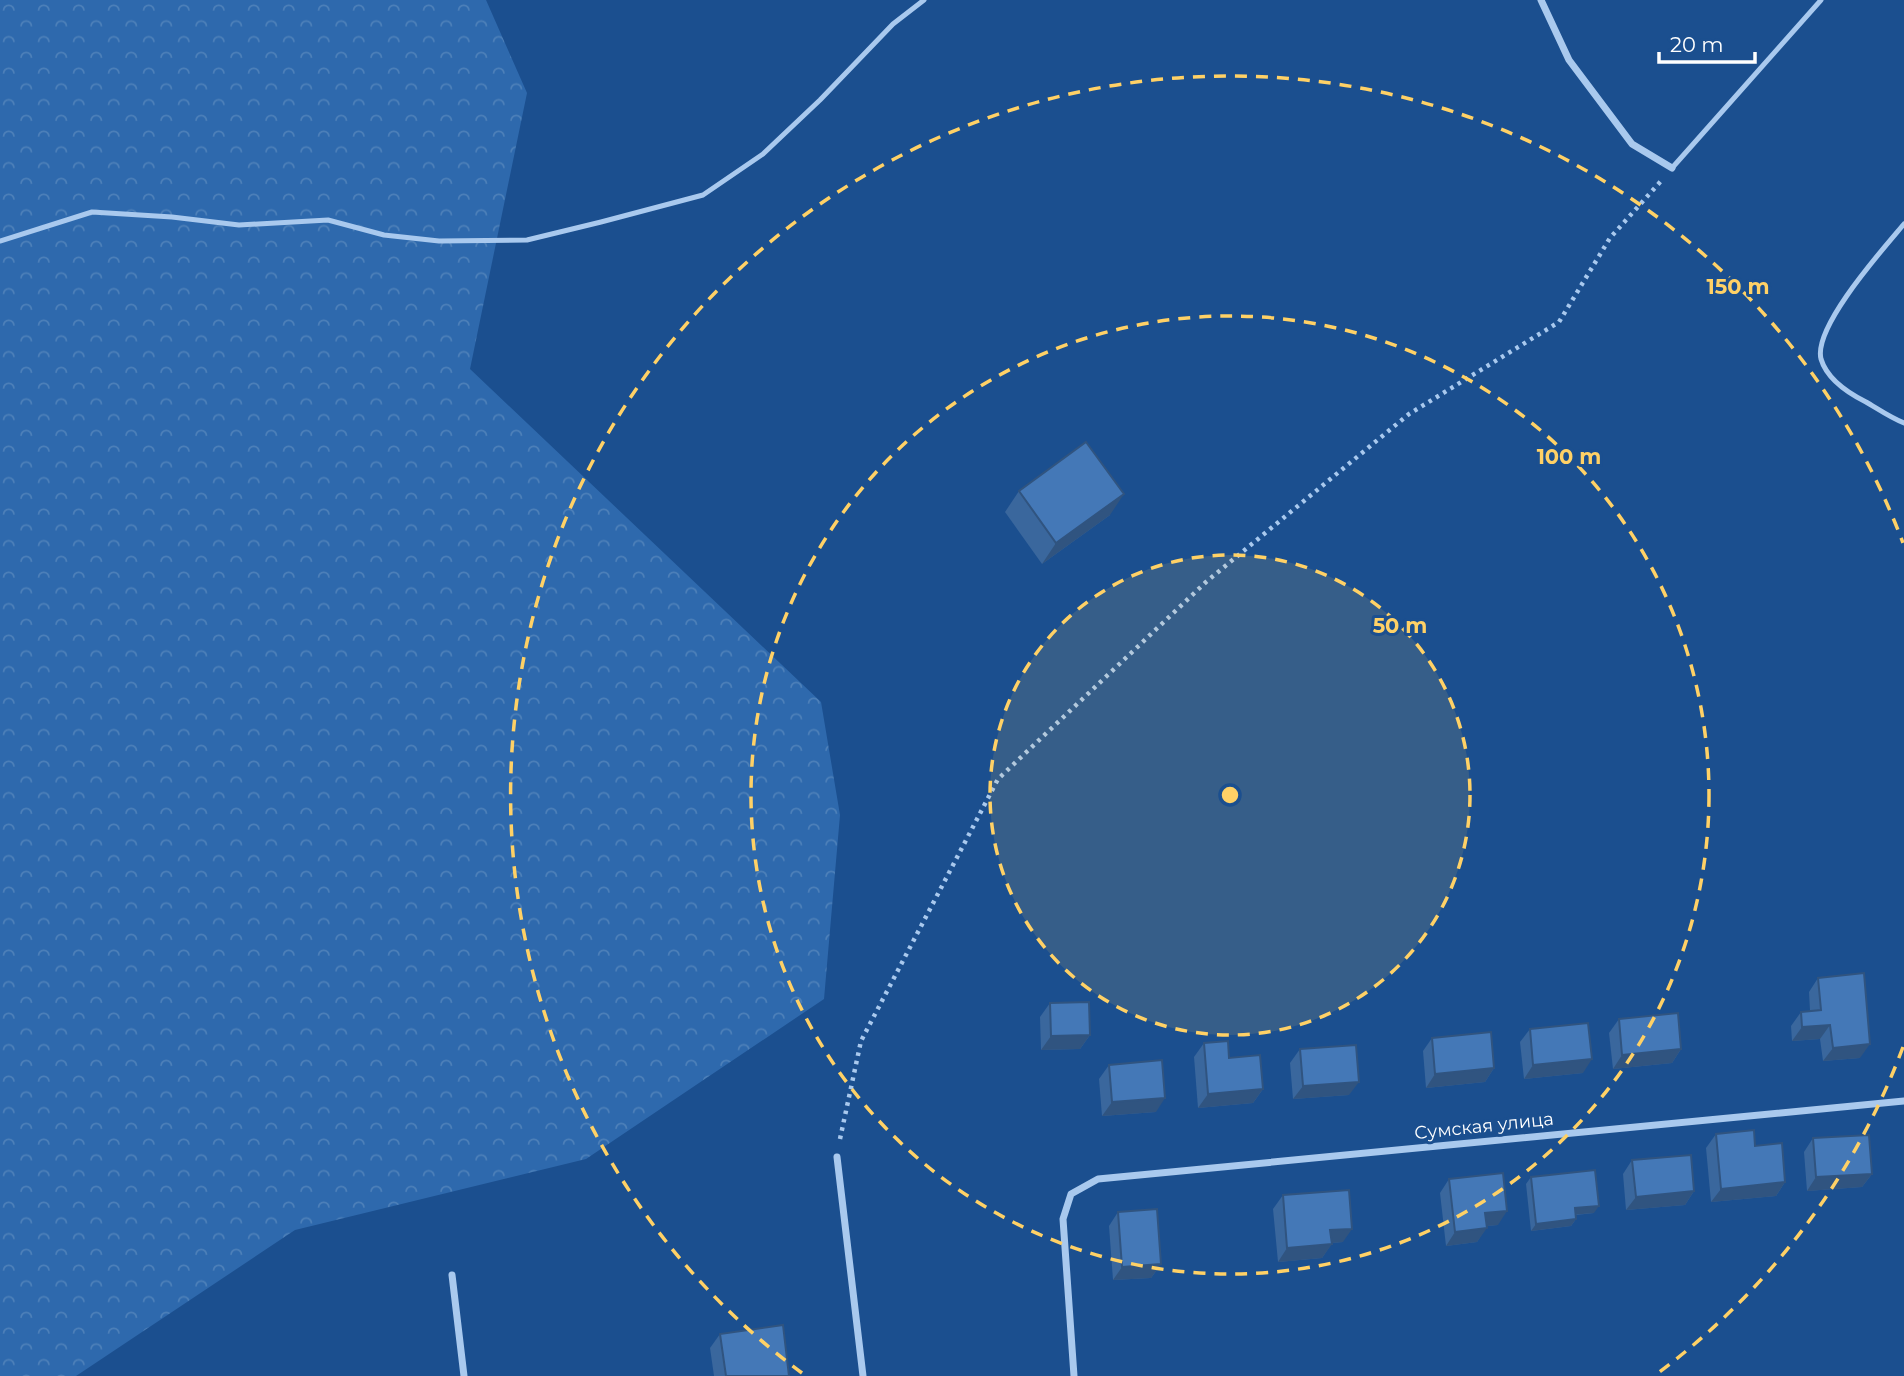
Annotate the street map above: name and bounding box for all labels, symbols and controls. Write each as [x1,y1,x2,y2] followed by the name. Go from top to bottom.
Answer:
[1659,21,1755,65] scale bar
[1670,32,1724,57] text: 20 m
[1707,274,1769,299] text: 150 m
[1537,444,1601,469] text: 100 m
[1373,613,1427,638] text: 50 m
[1218,783,1242,807] centre of rings
[1413,1108,1555,1144] street label: Сумская улица

